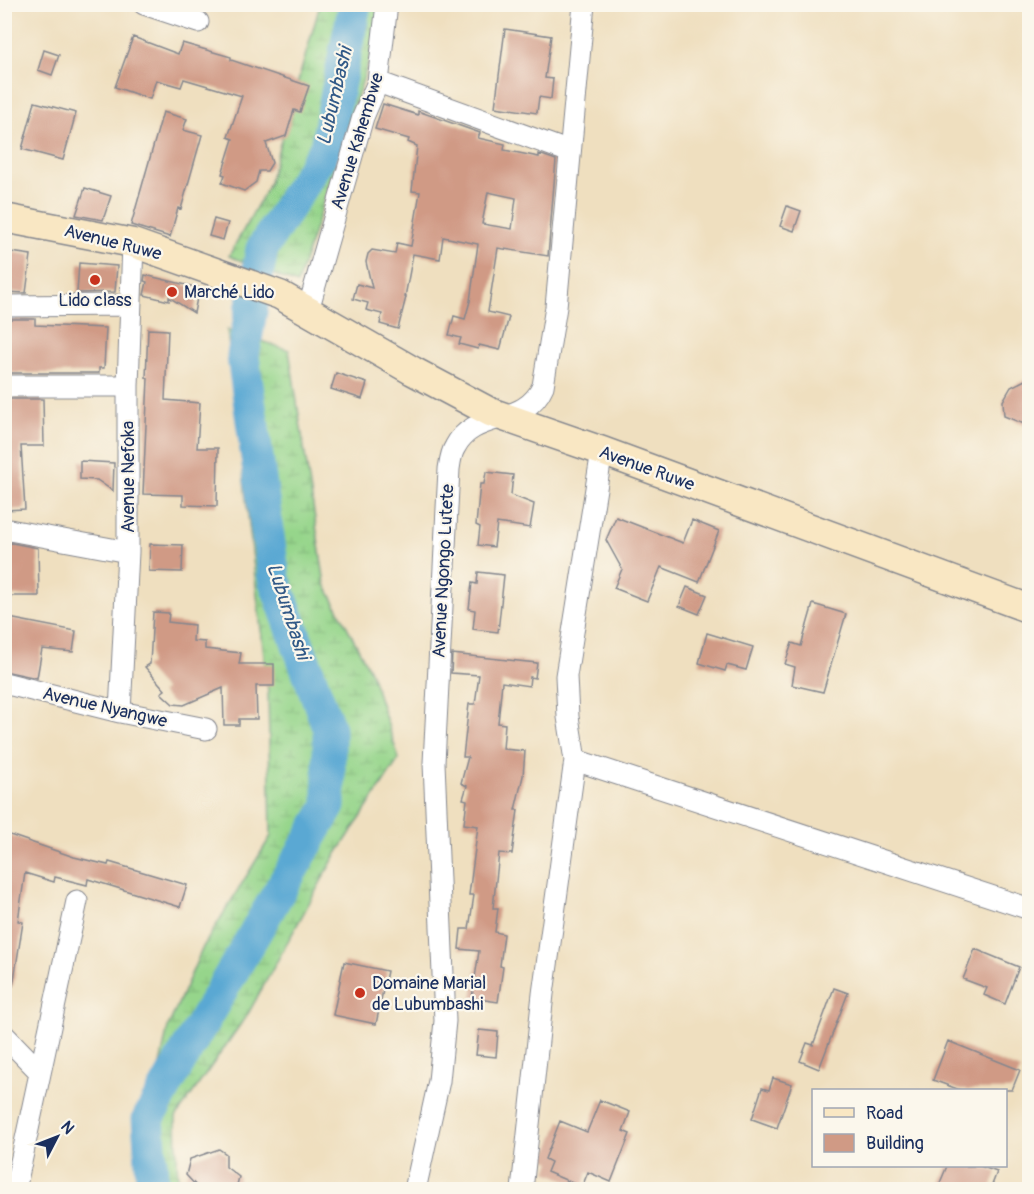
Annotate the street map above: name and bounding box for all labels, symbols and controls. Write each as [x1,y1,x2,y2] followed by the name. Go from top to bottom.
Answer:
[311,41,359,147] water label: Lubumbashi
[326,70,389,212] street label: Avenue Kahembwe
[62,219,164,266] street label: Avenue Ruwe
[88,273,102,287] marker: Lido class
[184,281,275,304] place label: Marché Lido
[165,285,179,299] marker: Marché Lido
[58,289,132,312] place label: Lido class
[117,421,140,533] street label: Avenue Nefoka
[596,441,698,496] street label: Avenue Ruwe
[427,483,460,659] street label: Avenue Ngongo Lutete
[261,560,317,666] water label: Lubumbashi
[40,682,170,733] street label: Avenue Nyangwe
[372,972,486,1016] place label: Domaine Marial de Lubumbashi
[353,986,367,1000] marker: Domaine Marial de Lubumbashi
[812,1089,1007,1167] legend
[866,1102,903,1125] text: Road
[27,1107,87,1167] north arrow
[56,1117,79,1138] text: N
[866,1132,924,1155] text: Building

